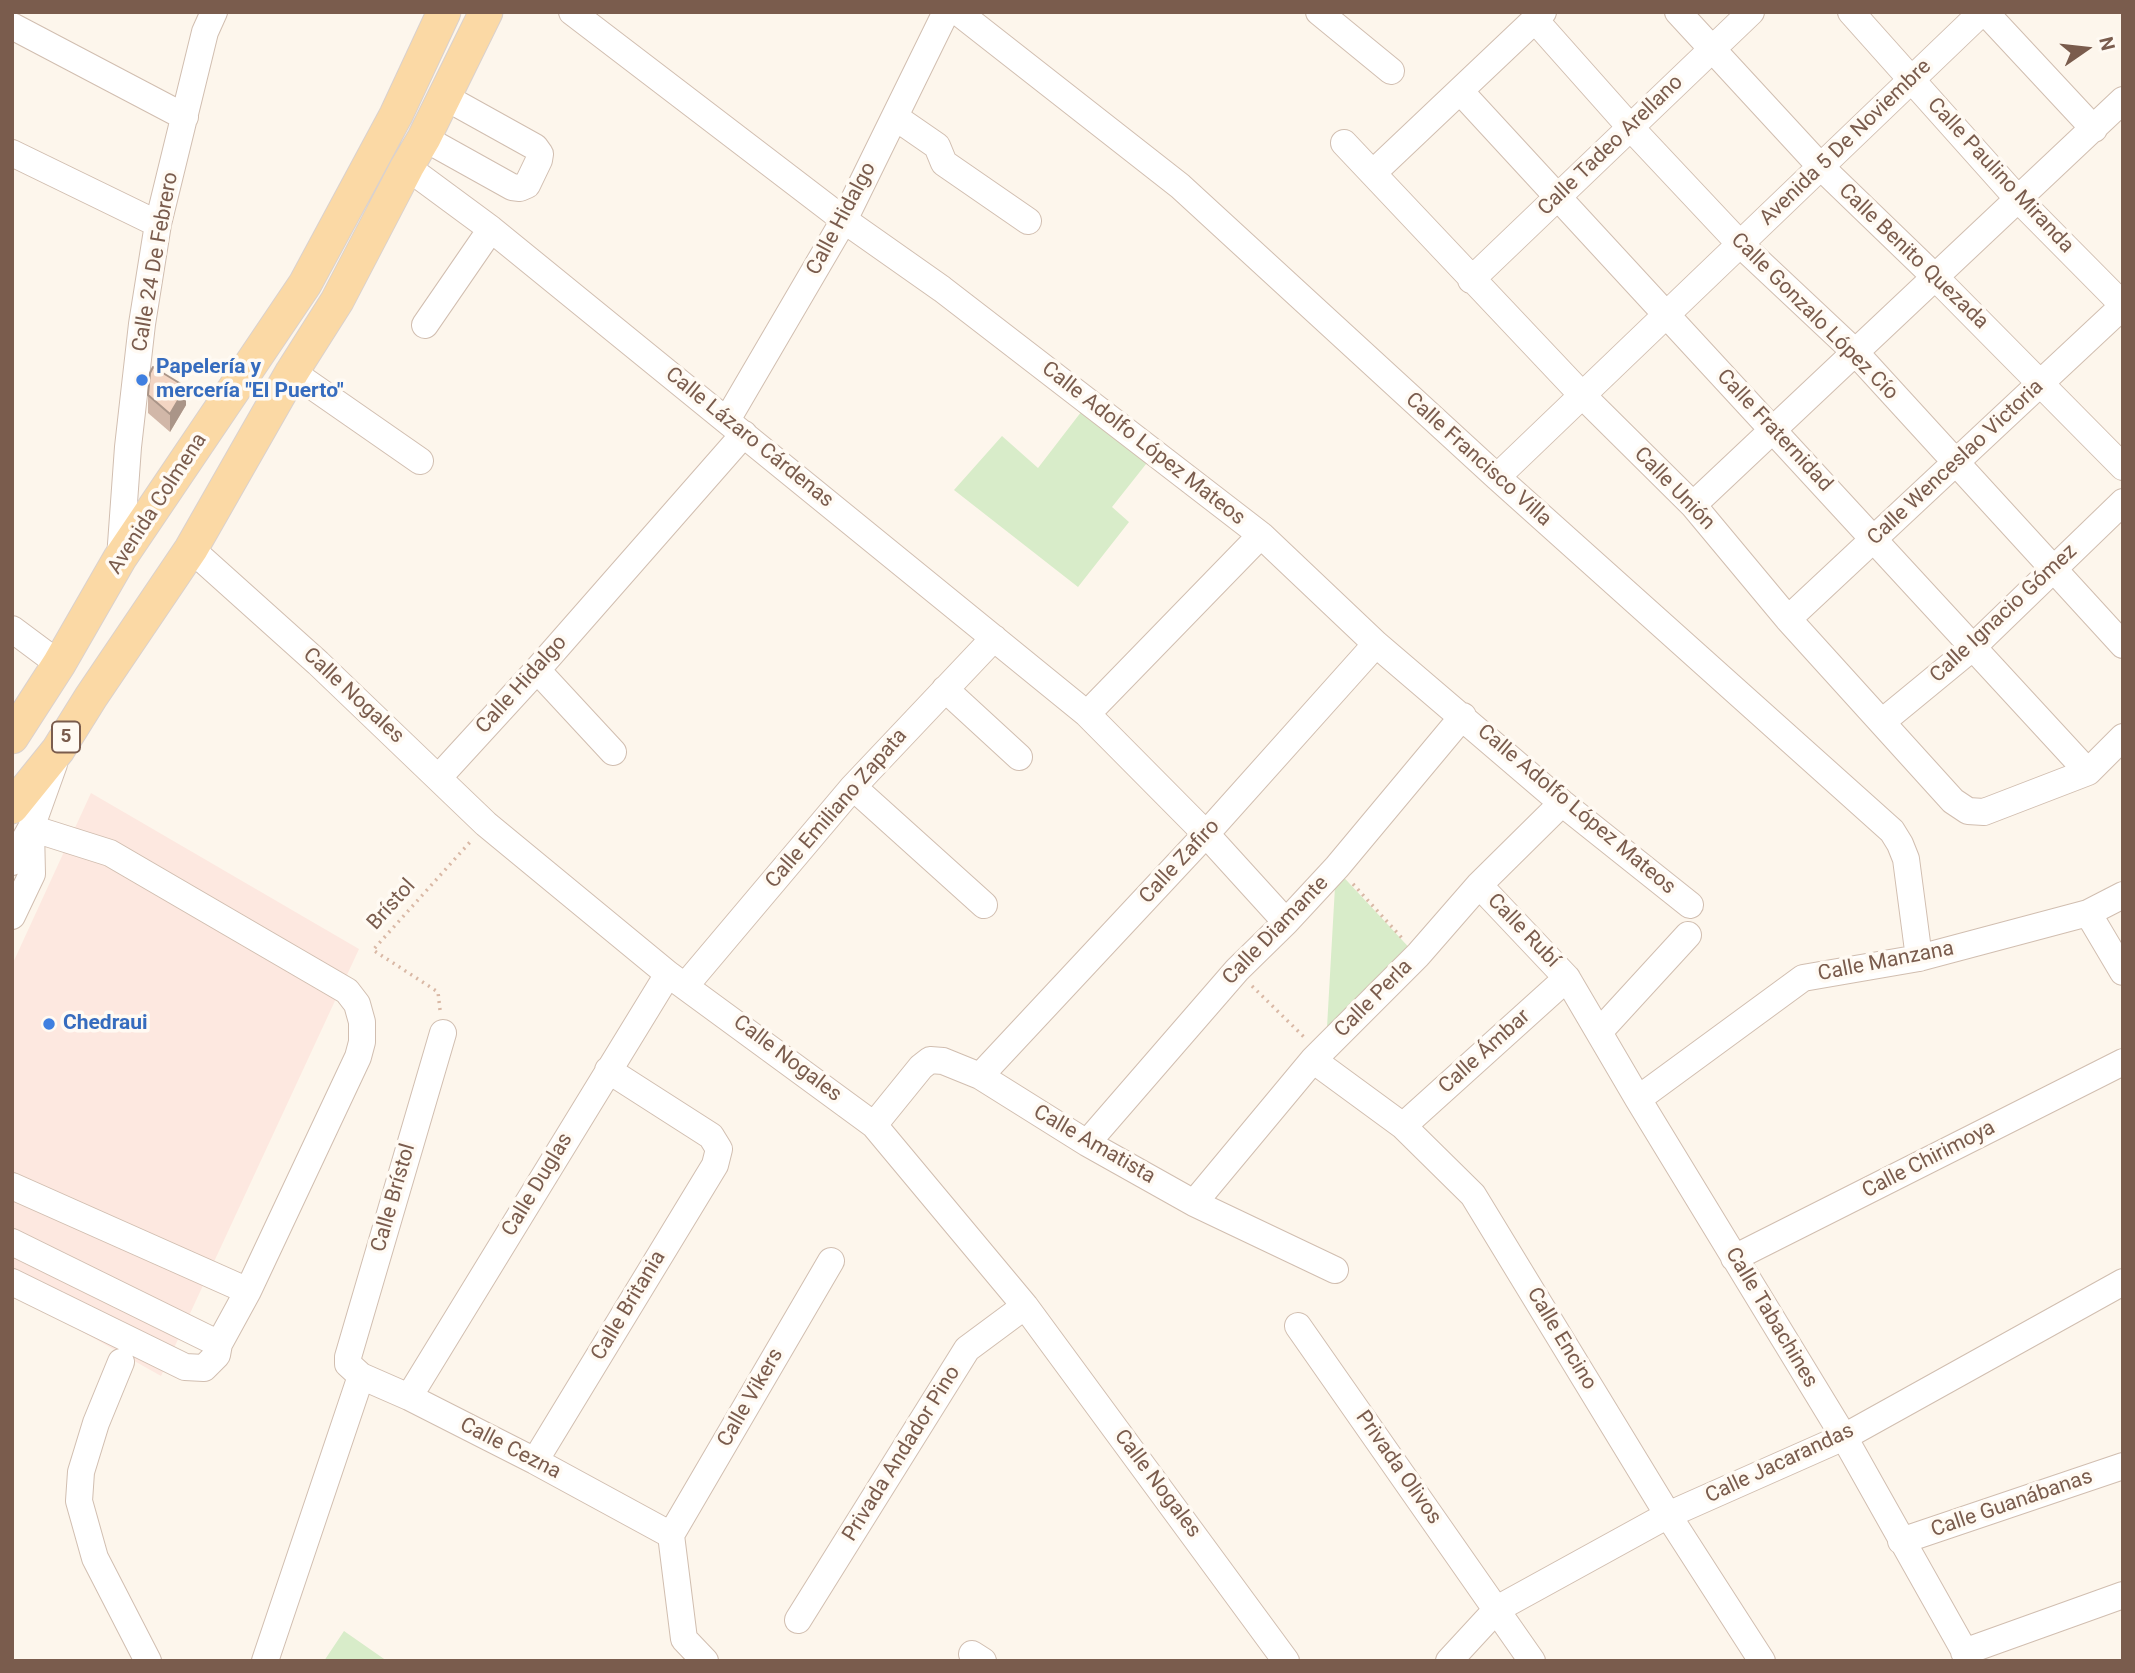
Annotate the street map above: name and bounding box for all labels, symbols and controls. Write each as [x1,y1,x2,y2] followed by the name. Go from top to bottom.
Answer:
[2051,14,2121,84] north arrow
[2094,35,2120,53] text: N
[1755,55,1937,231] street label: Avenida 5 De Noviembre
[1533,70,1689,222] street label: Calle Tadeo Arellano
[1921,93,2079,259] street label: Calle Paulino Miranda
[802,158,882,280] street label: Calle Hidalgo
[128,170,184,354] street label: Calle 24 De Febrero
[1833,179,1993,335] street label: Calle Benito Quezada
[1725,228,1903,406] street label: Calle Gonzalo López Cío
[156,355,344,405] place label: Papelería y mercería "El Puerto"
[1036,357,1250,531] street label: Calle Adolfo López Mateos
[660,362,838,514] street label: Calle Lázaro Cárdenas
[1711,365,1837,497] street label: Calle Fraternidad
[134,372,150,388] marker: Papelería y mercería "El Puerto"
[1863,375,2049,551] street label: Calle Wenceslao Victoria
[1400,388,1556,532] street label: Calle Francisco Villa
[103,429,213,579] street label: Avenida Colmena
[1628,442,1720,536] street label: Calle Unión
[1925,539,2083,689] street label: Calle Ignacio Gómez
[471,631,573,739] street label: Calle Hidalgo
[297,643,409,749] street label: Calle Nogales
[1472,720,1680,900] street label: Calle Adolfo López Mateos
[52,722,80,752] road number: 5
[761,724,913,894] street label: Calle Emiliano Zapata
[1135,815,1225,909] street label: Calle Zafiro
[1218,871,1334,991] street label: Calle Diamante
[363,874,421,936] street label: Brístol
[1482,889,1564,973] street label: Calle Rubí
[1816,936,1956,988] street label: Calle Manzana
[1330,955,1418,1043] street label: Calle Perla
[1434,1004,1536,1100] street label: Calle Ámbar
[728,1010,846,1108] street label: Calle Nogales
[63,1011,148,1037] place label: Chedraui
[41,1016,57,1032] marker: Chedraui
[1029,1100,1159,1190] street label: Calle Amatista
[1858,1116,2000,1204] street label: Calle Chirimoya
[497,1129,579,1241] street label: Calle Duglas
[367,1141,421,1255] street label: Calle Brístol
[1719,1243,1823,1393] street label: Calle Tabachines
[586,1247,672,1365] street label: Calle Britania
[1521,1283,1601,1395] street label: Calle Encino
[713,1344,789,1452] street label: Calle Vikers
[838,1362,966,1546] street label: Privada Andador Pino
[1350,1406,1446,1530] street label: Privada Olivos
[455,1413,565,1485] street label: Calle Cezna
[1702,1419,1858,1509] street label: Calle Jacarandas
[1108,1425,1206,1543] street label: Calle Nogales
[1928,1465,2096,1543] street label: Calle Guanábanas

